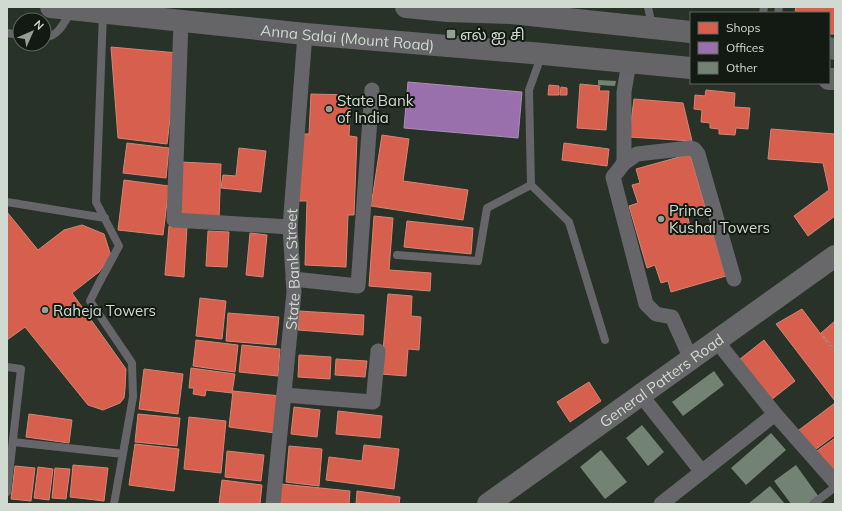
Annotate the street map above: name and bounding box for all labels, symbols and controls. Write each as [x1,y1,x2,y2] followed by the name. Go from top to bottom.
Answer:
[12,12,52,52] north arrow
[690,12,830,84] legend
[31,17,47,33] text: N
[260,20,435,54] street label: Anna Salai (Mount Road)
[726,20,761,35] text: Shops
[460,25,525,46] place label: எல் ஐ சி
[445,28,457,40] marker: எல் ஐ சி
[726,40,764,55] text: Offices
[726,60,758,75] text: Other
[337,91,414,127] place label: State Bank of India
[324,104,334,114] marker: State Bank of India
[669,201,770,237] place label: Prince Kushal Towers
[280,207,304,331] street label: State Bank Street
[656,214,666,224] marker: Prince Kushal Towers
[53,301,156,320] place label: Raheja Towers
[40,305,50,315] marker: Raheja Towers
[595,329,727,431] street label: General Patters Road

